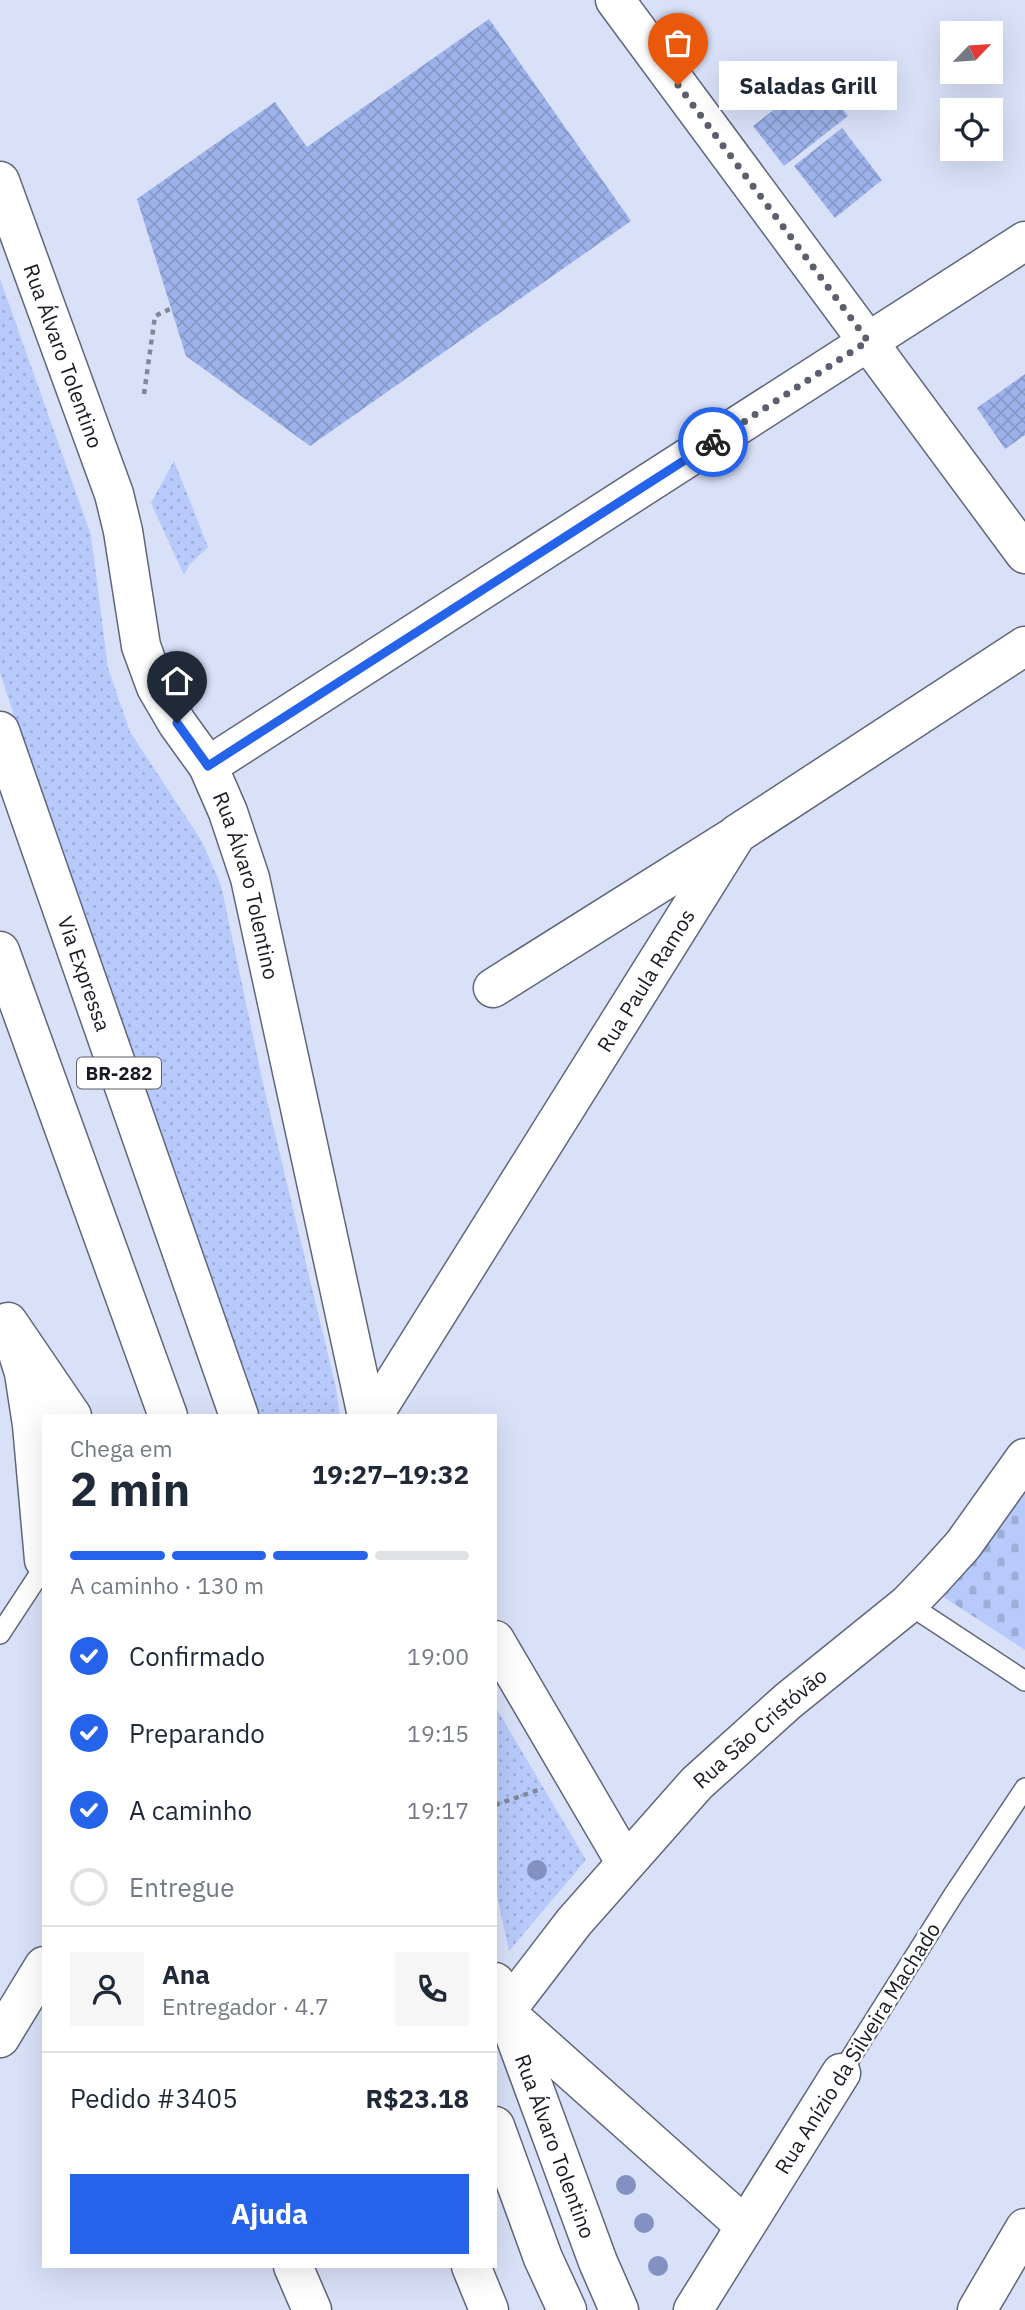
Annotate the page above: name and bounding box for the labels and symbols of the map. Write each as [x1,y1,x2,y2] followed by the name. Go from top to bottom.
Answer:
[648,13,708,85] pin
[940,21,1003,84] north arrow
[720,60,898,110] callout: Saladas Grill
[17,260,110,452] street label: Rua Álvaro Tolentino
[678,407,748,477] courier
[147,651,207,723] pin
[207,787,286,982] street label: Rua Álvaro Tolentino
[590,903,701,1057] street label: Rua Paula Ramos
[52,912,118,1035] street label: Via Expressa
[77,1058,161,1088] road number: BR-282
[687,1661,832,1794] street label: Rua São Cristóvão
[768,1917,946,2179] street label: Rua Anízio da Silveira Machado
[509,2050,602,2242] street label: Rua Álvaro Tolentino

